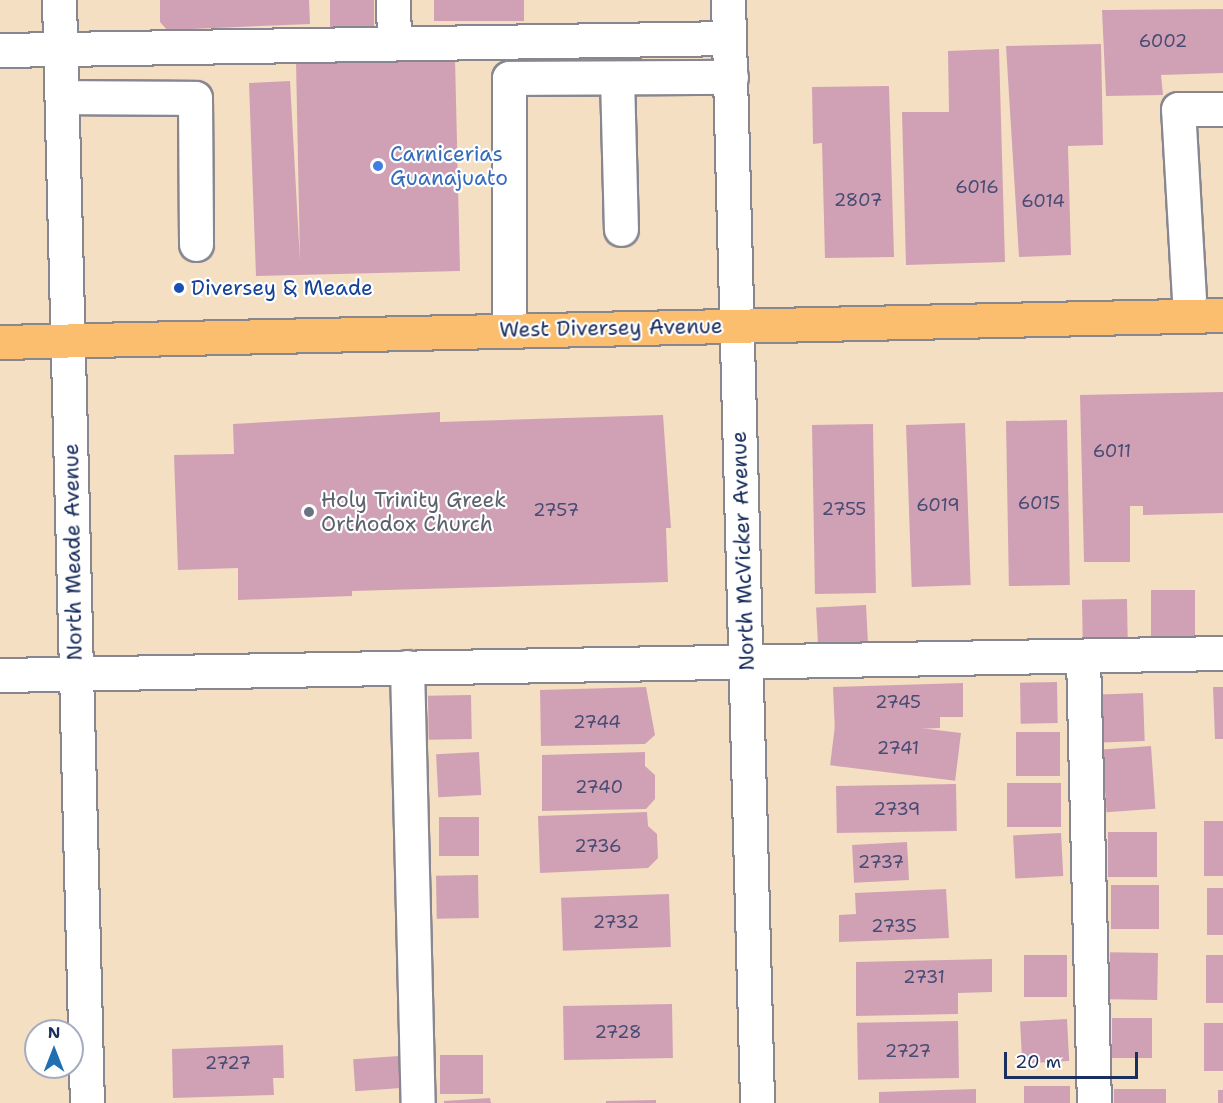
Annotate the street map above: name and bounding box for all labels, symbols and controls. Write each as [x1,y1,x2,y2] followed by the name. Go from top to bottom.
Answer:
[1139,30,1187,52] house number: 6002
[390,141,508,191] place label: Carnicerias Guanajuato
[371,159,385,173] marker: Carnicerias Guanajuato
[955,176,999,198] house number: 6016
[834,189,882,211] house number: 2807
[1021,190,1065,212] house number: 6014
[191,275,373,301] place label: Diversey & Meade
[172,281,186,295] marker: Diversey & Meade
[499,313,723,343] street label: West Diversey Avenue
[726,431,760,671] street label: North McVicker Avenue
[1093,440,1131,462] house number: 6011
[59,443,87,661] street label: North Meade Avenue
[321,487,506,537] place label: Holy Trinity Greek Orthodox Church
[1018,492,1060,514] house number: 6015
[916,494,960,516] house number: 6019
[822,498,866,520] house number: 2755
[533,499,579,521] house number: 2757
[302,505,316,519] marker: Holy Trinity Greek Orthodox Church
[875,691,921,713] house number: 2745
[573,711,621,733] house number: 2744
[877,737,919,759] house number: 2741
[575,776,623,798] house number: 2740
[874,798,920,820] house number: 2739
[574,835,622,857] house number: 2736
[858,851,904,873] house number: 2737
[593,911,639,933] house number: 2732
[871,915,917,937] house number: 2735
[903,966,945,988] house number: 2731
[24,1019,84,1079] north arrow
[594,1021,642,1043] house number: 2728
[48,1022,60,1043] text: N
[885,1040,931,1062] house number: 2727
[1007,1040,1140,1078] scale bar
[1015,1050,1061,1074] text: 20 m
[205,1052,251,1074] house number: 2727

